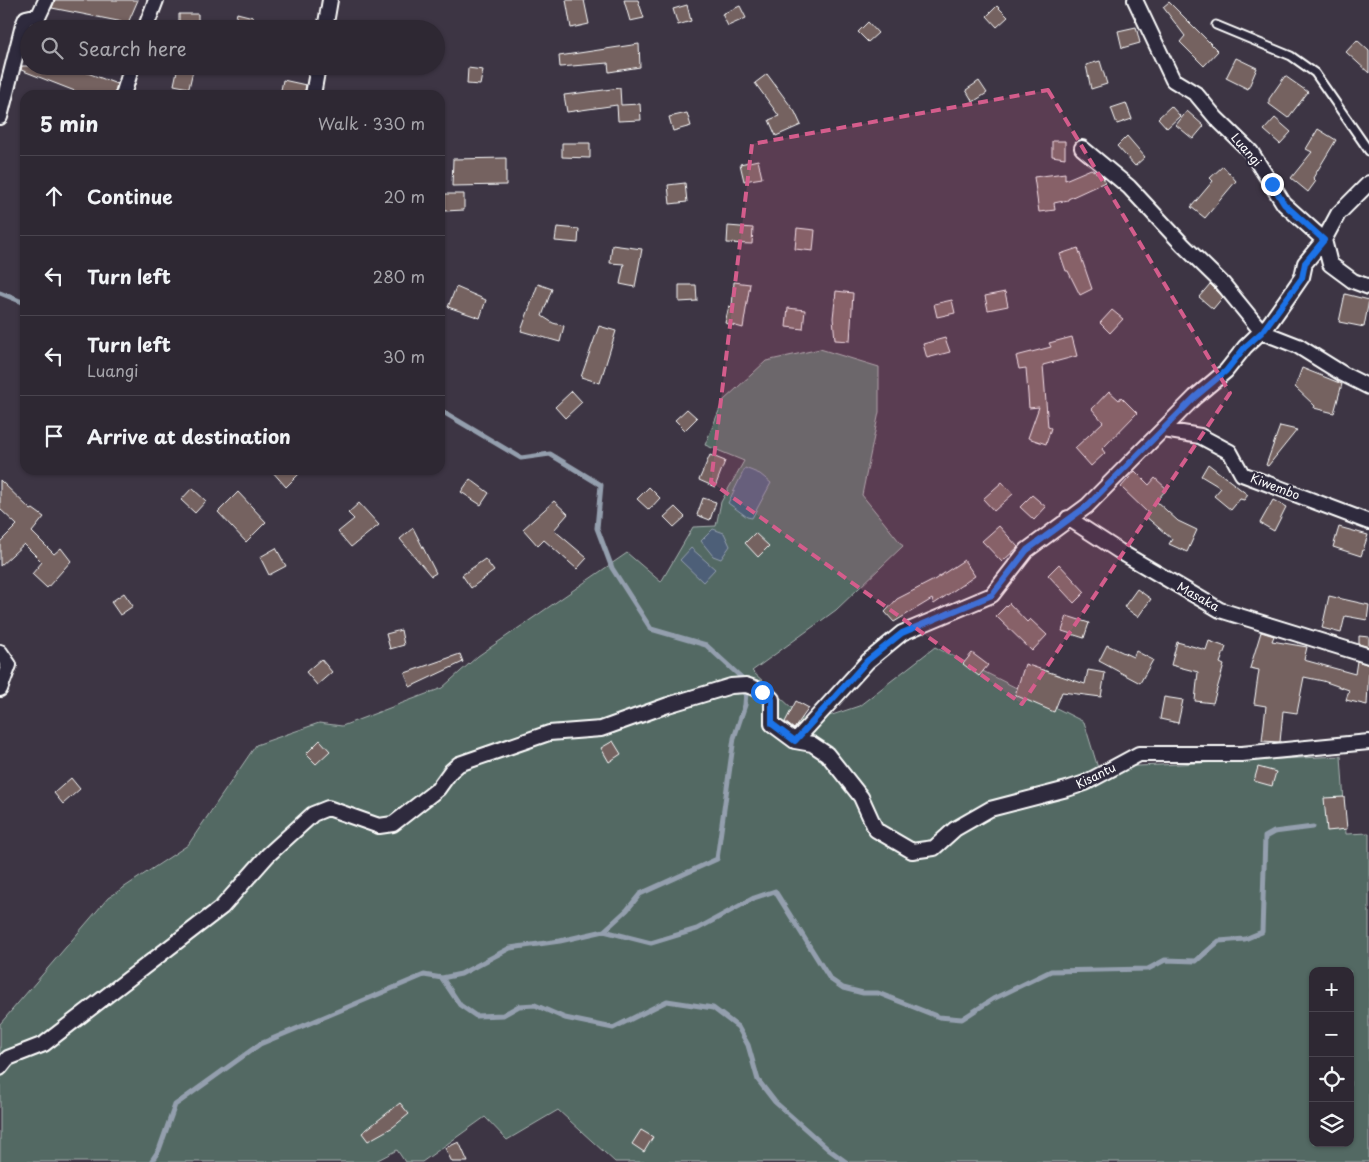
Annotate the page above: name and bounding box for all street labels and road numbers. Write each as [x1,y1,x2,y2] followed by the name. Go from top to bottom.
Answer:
[1227,129,1266,170] street label: Luangi
[1248,468,1303,504] street label: Kiwembo
[1174,577,1223,615] street label: Masaka
[1073,758,1119,793] street label: Kisantu

